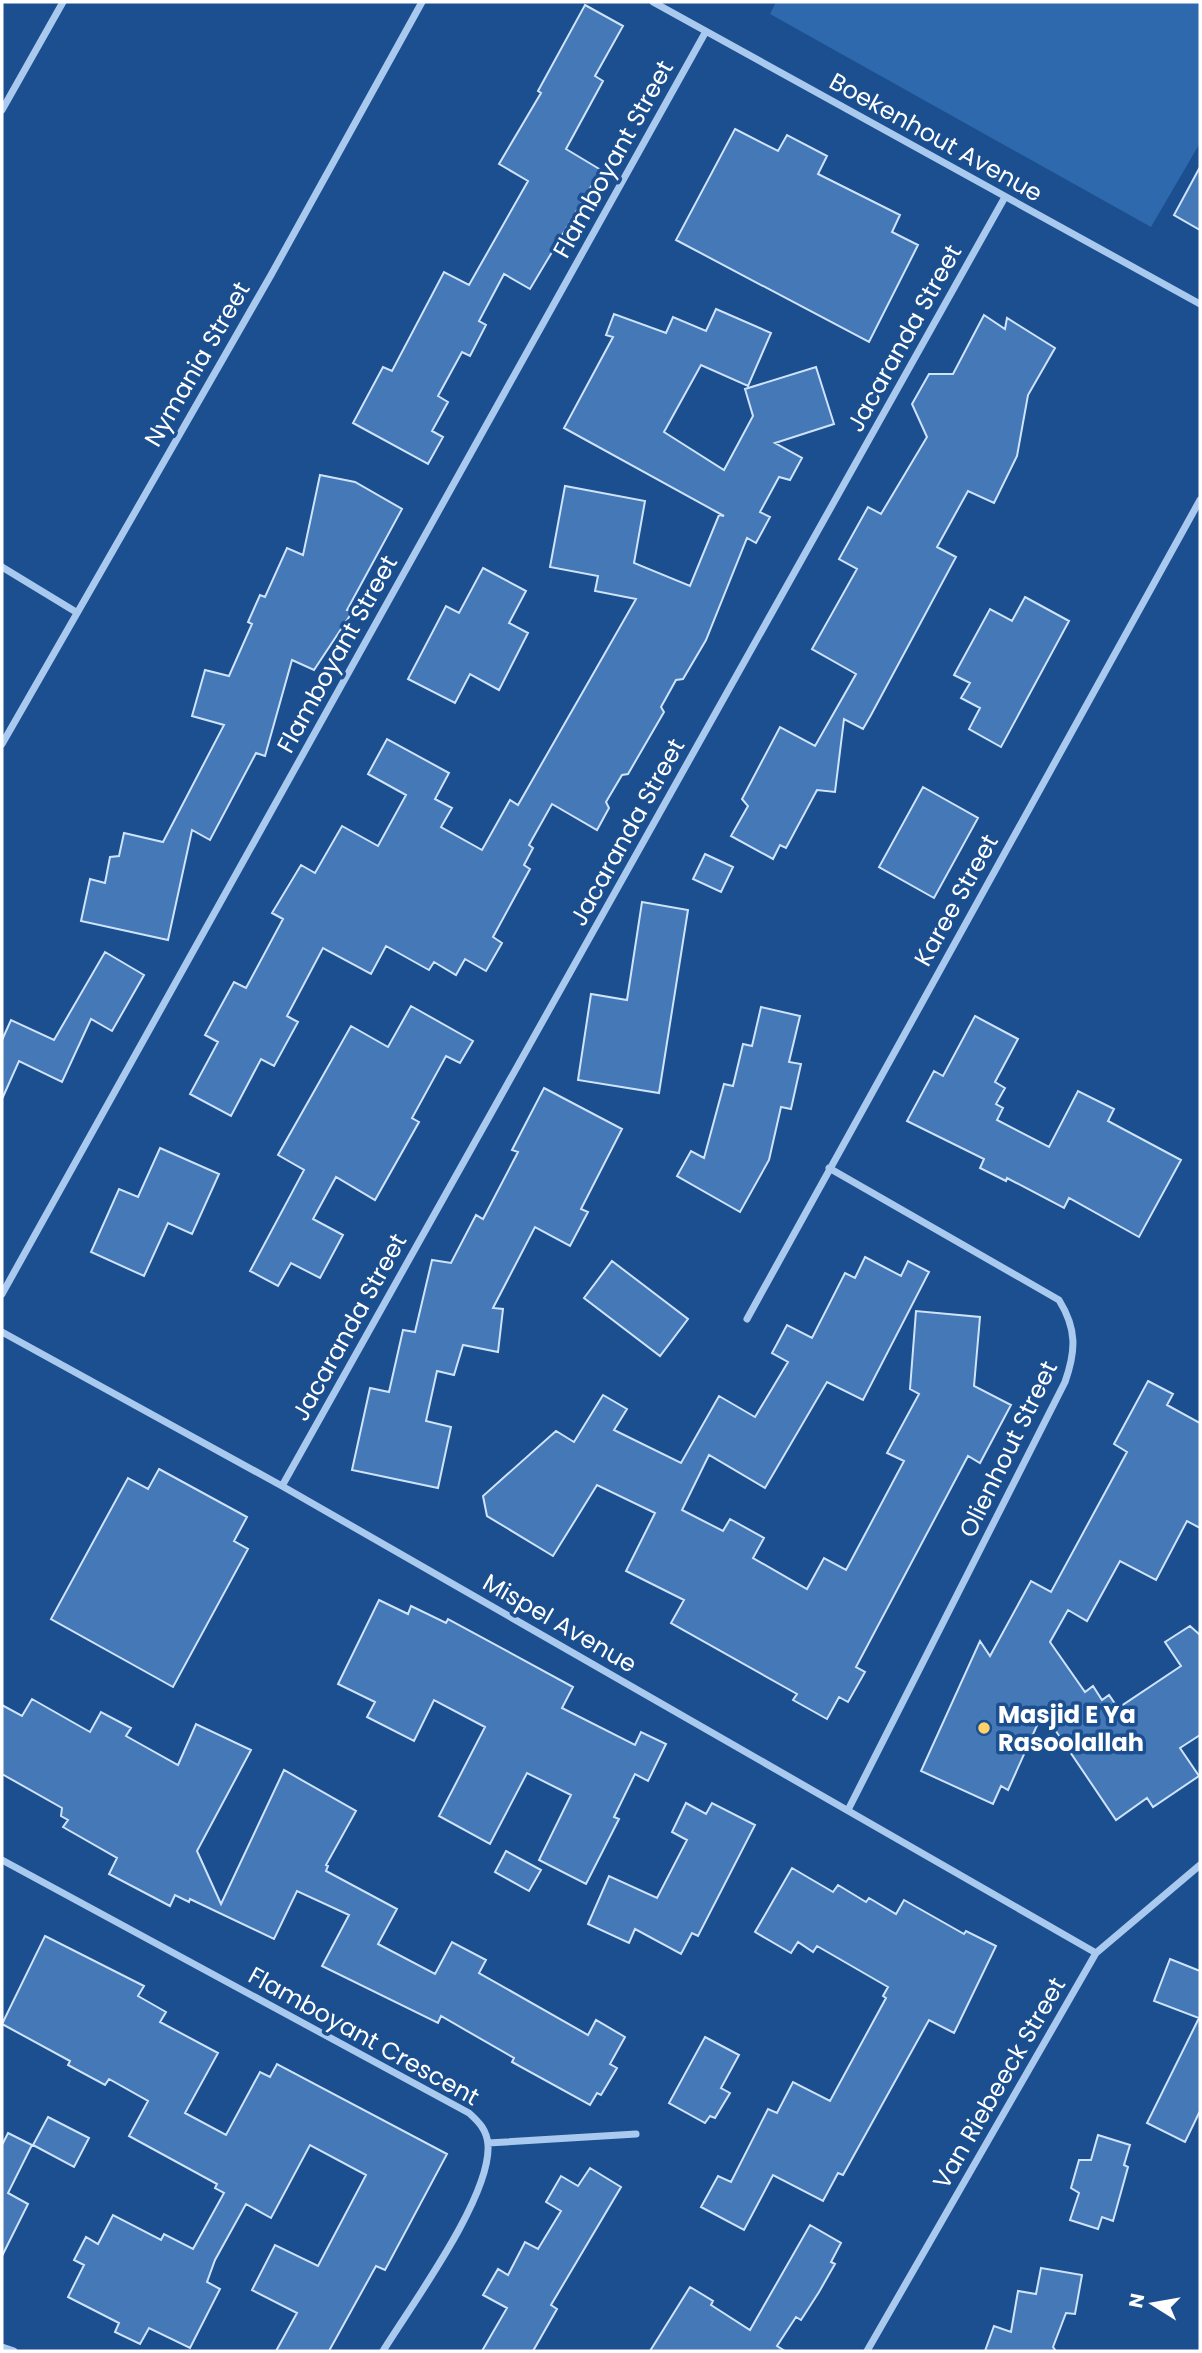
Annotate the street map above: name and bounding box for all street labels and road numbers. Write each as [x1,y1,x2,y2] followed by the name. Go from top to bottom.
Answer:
[545,54,681,264] street label: Flamboyant Street
[824,65,1048,209] street label: Boekenhout Avenue
[839,238,969,438] street label: Jacaranda Street
[136,275,258,453] street label: Nymania Street
[269,549,405,759] street label: Flamboyant Street
[562,732,692,932] street label: Jacaranda Street
[906,828,1006,972] street label: Karee Street
[284,1227,414,1427] street label: Jacaranda Street
[951,1355,1065,1543] street label: Olienhout Street
[477,1566,643,1680] street label: Mispel Avenue
[243,1959,485,2113] street label: Flamboyant Crescent
[925,1971,1073,2195] street label: Van Riebeeck Street

